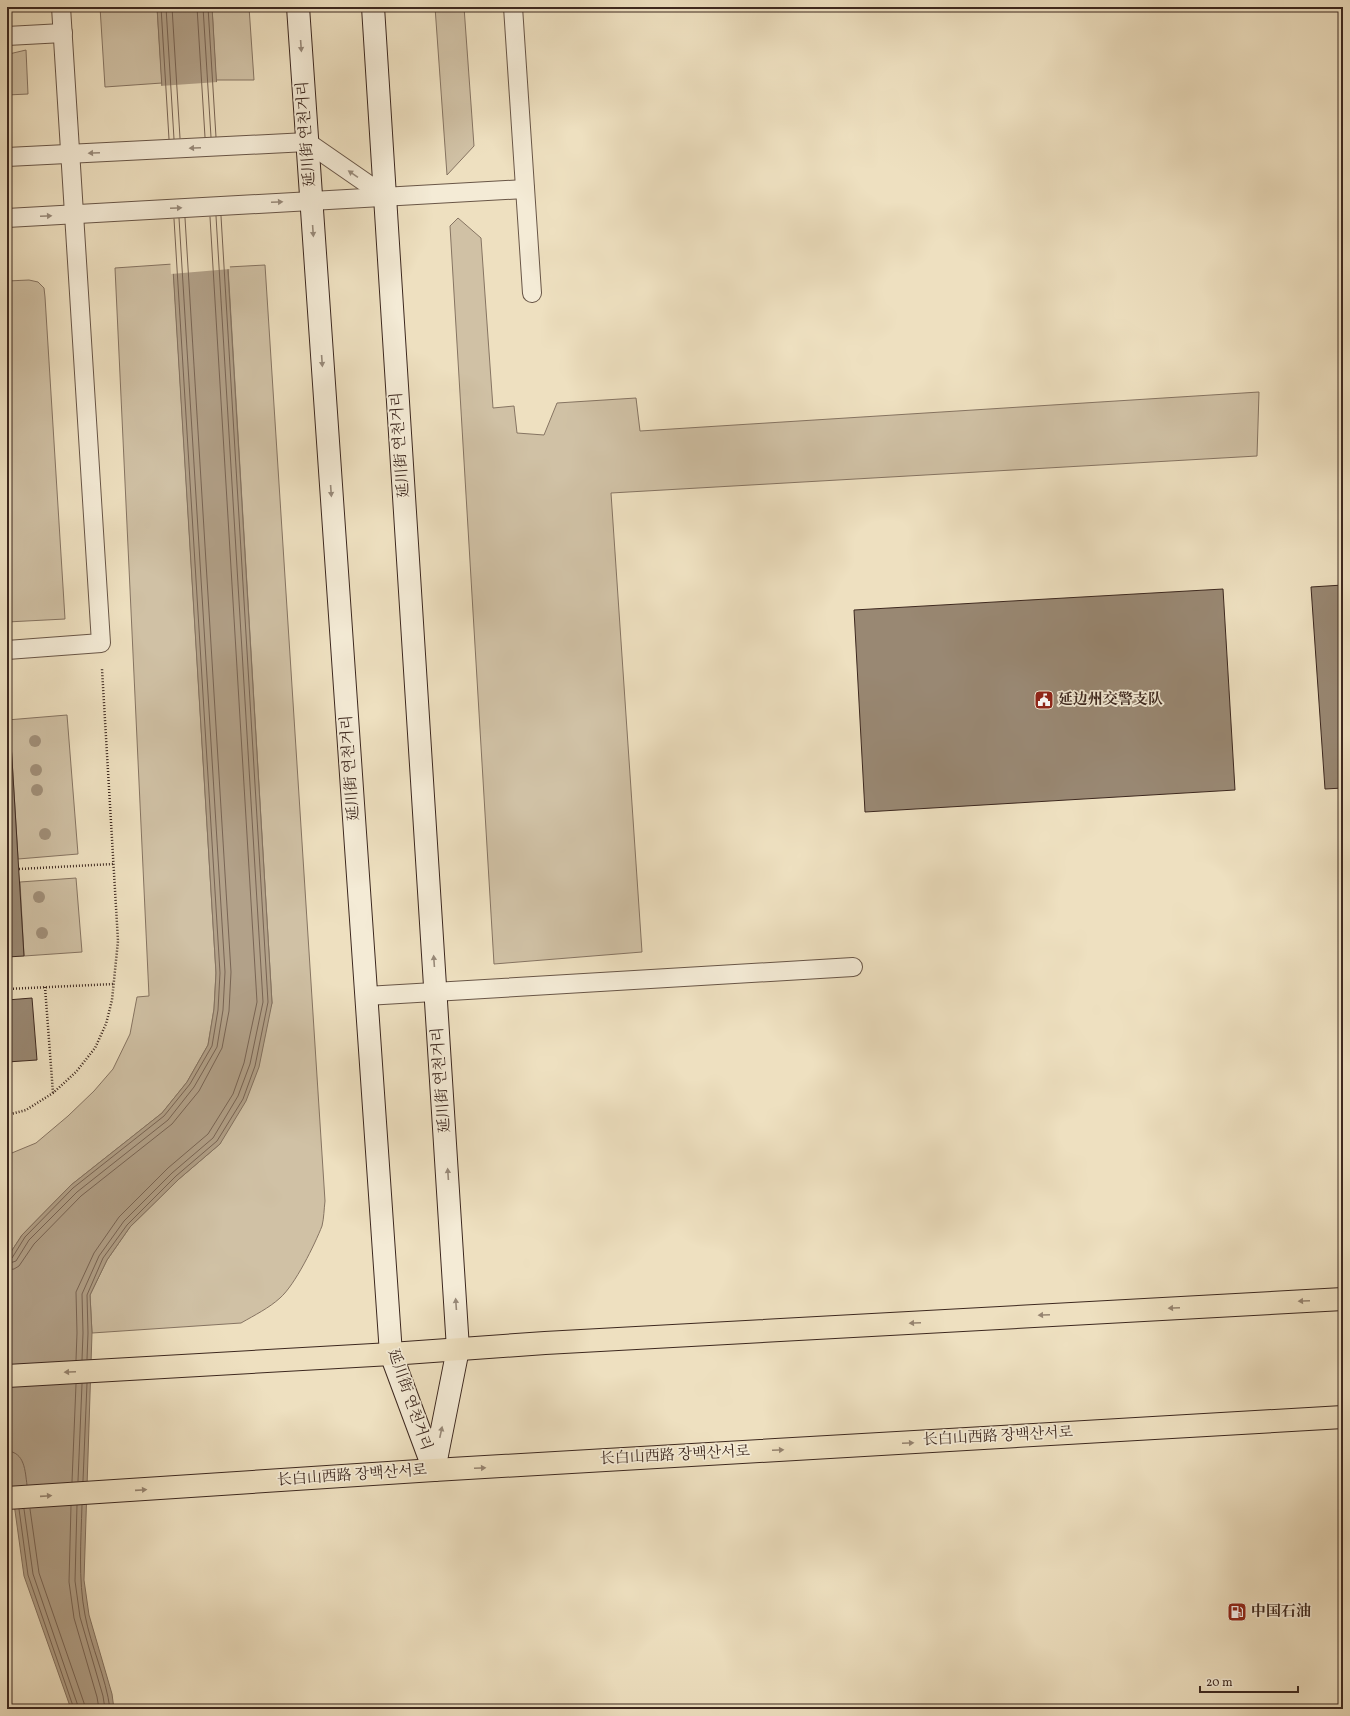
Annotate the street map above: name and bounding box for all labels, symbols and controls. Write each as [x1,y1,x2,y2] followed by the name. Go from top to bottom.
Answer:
[297,40,304,52] one-way arrow
[293,80,321,188] street label: 延川街 연천거리
[188,145,201,151] one-way arrow
[87,150,100,156] one-way arrow
[348,170,358,178] one-way arrow
[271,199,283,206] one-way arrow
[170,205,182,212] one-way arrow
[40,213,52,220] one-way arrow
[310,225,317,237] one-way arrow
[319,355,326,367] one-way arrow
[387,391,415,499] street label: 延川街 연천거리
[328,485,335,497] one-way arrow
[1033,689,1055,711] public building icon: 延边州交警支队
[1058,690,1163,711] place label: 延边州交警支队
[337,714,365,822] street label: 延川街 연천거리
[430,955,437,967] one-way arrow
[428,1026,456,1134] street label: 延川街 연천거리
[444,1168,451,1180] one-way arrow
[452,1298,459,1310] one-way arrow
[1297,1298,1310,1304] one-way arrow
[1168,1305,1180,1312] one-way arrow
[1038,1312,1050,1319] one-way arrow
[909,1319,921,1326] one-way arrow
[382,1346,436,1454] street label: 延川街 연천거리
[64,1369,76,1376] one-way arrow
[922,1423,1074,1451] street label: 长白山西路 장백산서로
[439,1426,445,1438] one-way arrow
[902,1439,914,1446] one-way arrow
[599,1442,751,1470] street label: 长白山西路 장백산서로
[772,1447,784,1454] one-way arrow
[276,1460,428,1492] street label: 长白山西路 장백산서로
[474,1464,486,1471] one-way arrow
[135,1486,147,1493] one-way arrow
[40,1492,52,1499] one-way arrow
[1226,1601,1248,1623] fuel station icon: 中国石油
[1251,1602,1311,1623] place label: 中国石油
[1200,1668,1298,1694] scale bar
[1206,1675,1233,1691] text: 20 m

